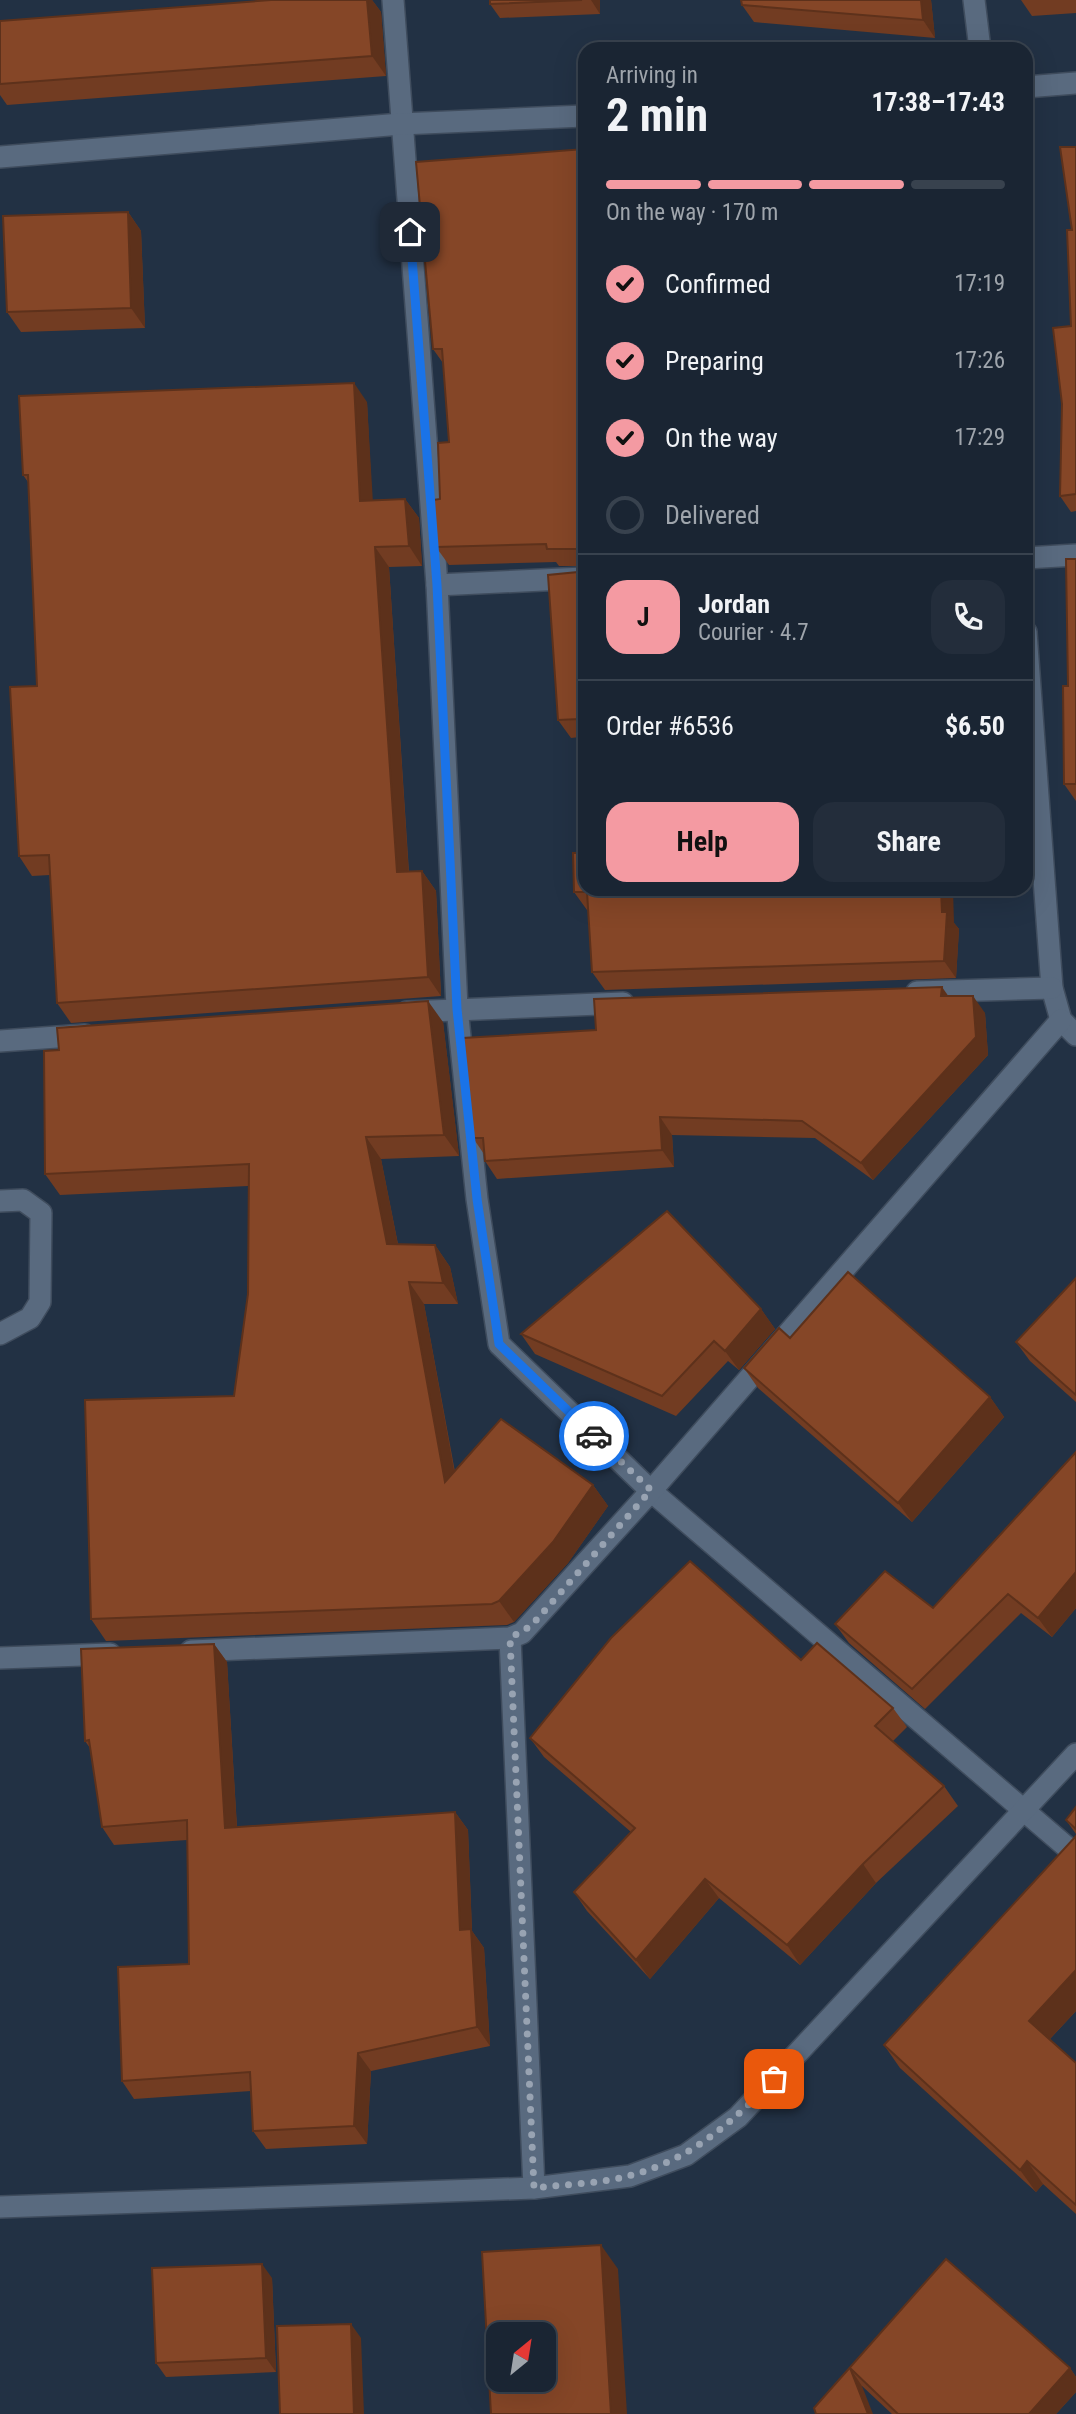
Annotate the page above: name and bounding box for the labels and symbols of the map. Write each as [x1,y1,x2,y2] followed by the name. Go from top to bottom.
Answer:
[380,202,440,262] pin
[559,1401,629,1471] courier
[744,2049,804,2109] pin
[486,2322,556,2392] north arrow

